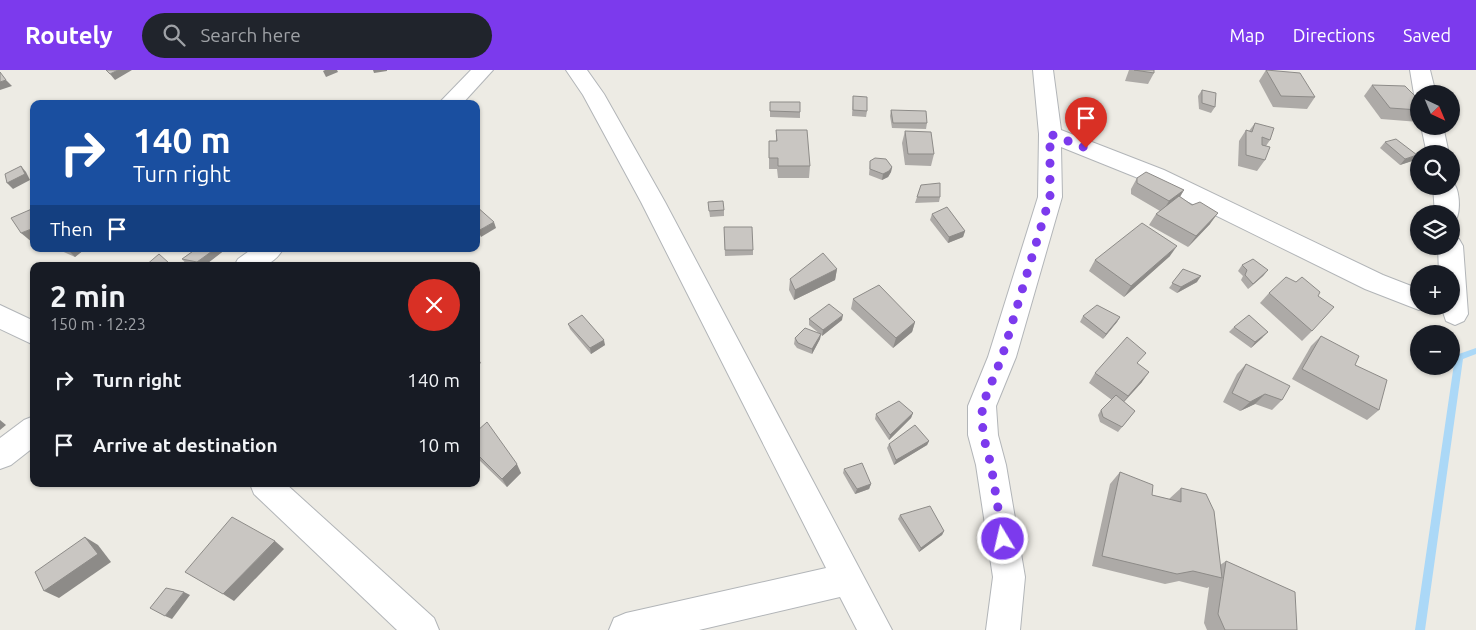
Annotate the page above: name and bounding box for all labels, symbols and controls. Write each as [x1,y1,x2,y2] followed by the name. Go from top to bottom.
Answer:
[142,13,492,58] search box
[160,21,188,49] icon: search
[25,22,112,49] text: Routely
[200,24,301,46] text: Search here
[1229,25,1265,45] text: Map
[1293,25,1375,45] text: Directions
[1403,25,1451,45] text: Saved
[1410,85,1460,135] north arrow
[1410,85,1460,375] map controls
[1065,97,1107,148] pin
[1072,104,1100,132] icon: arrive
[50,120,115,185] icon: right
[133,120,231,160] text: 140 m
[1410,145,1460,195] button: search
[133,161,231,186] text: Turn right
[1410,205,1460,255] button: layers
[103,215,131,243] icon: arrive
[50,218,93,240] text: Then
[1410,265,1460,315] button: +
[50,279,126,313] text: 2 min
[408,279,460,331] button: close
[50,315,146,333] text: 150 m · 12:23
[1410,325,1460,375] button: −
[50,366,78,394] icon: right
[93,369,181,391] text: Turn right
[407,369,460,391] text: 140 m
[50,431,78,459] icon: arrive
[93,434,278,456] text: Arrive at destination
[418,434,460,456] text: 10 m
[976,512,1028,564] position arrow

